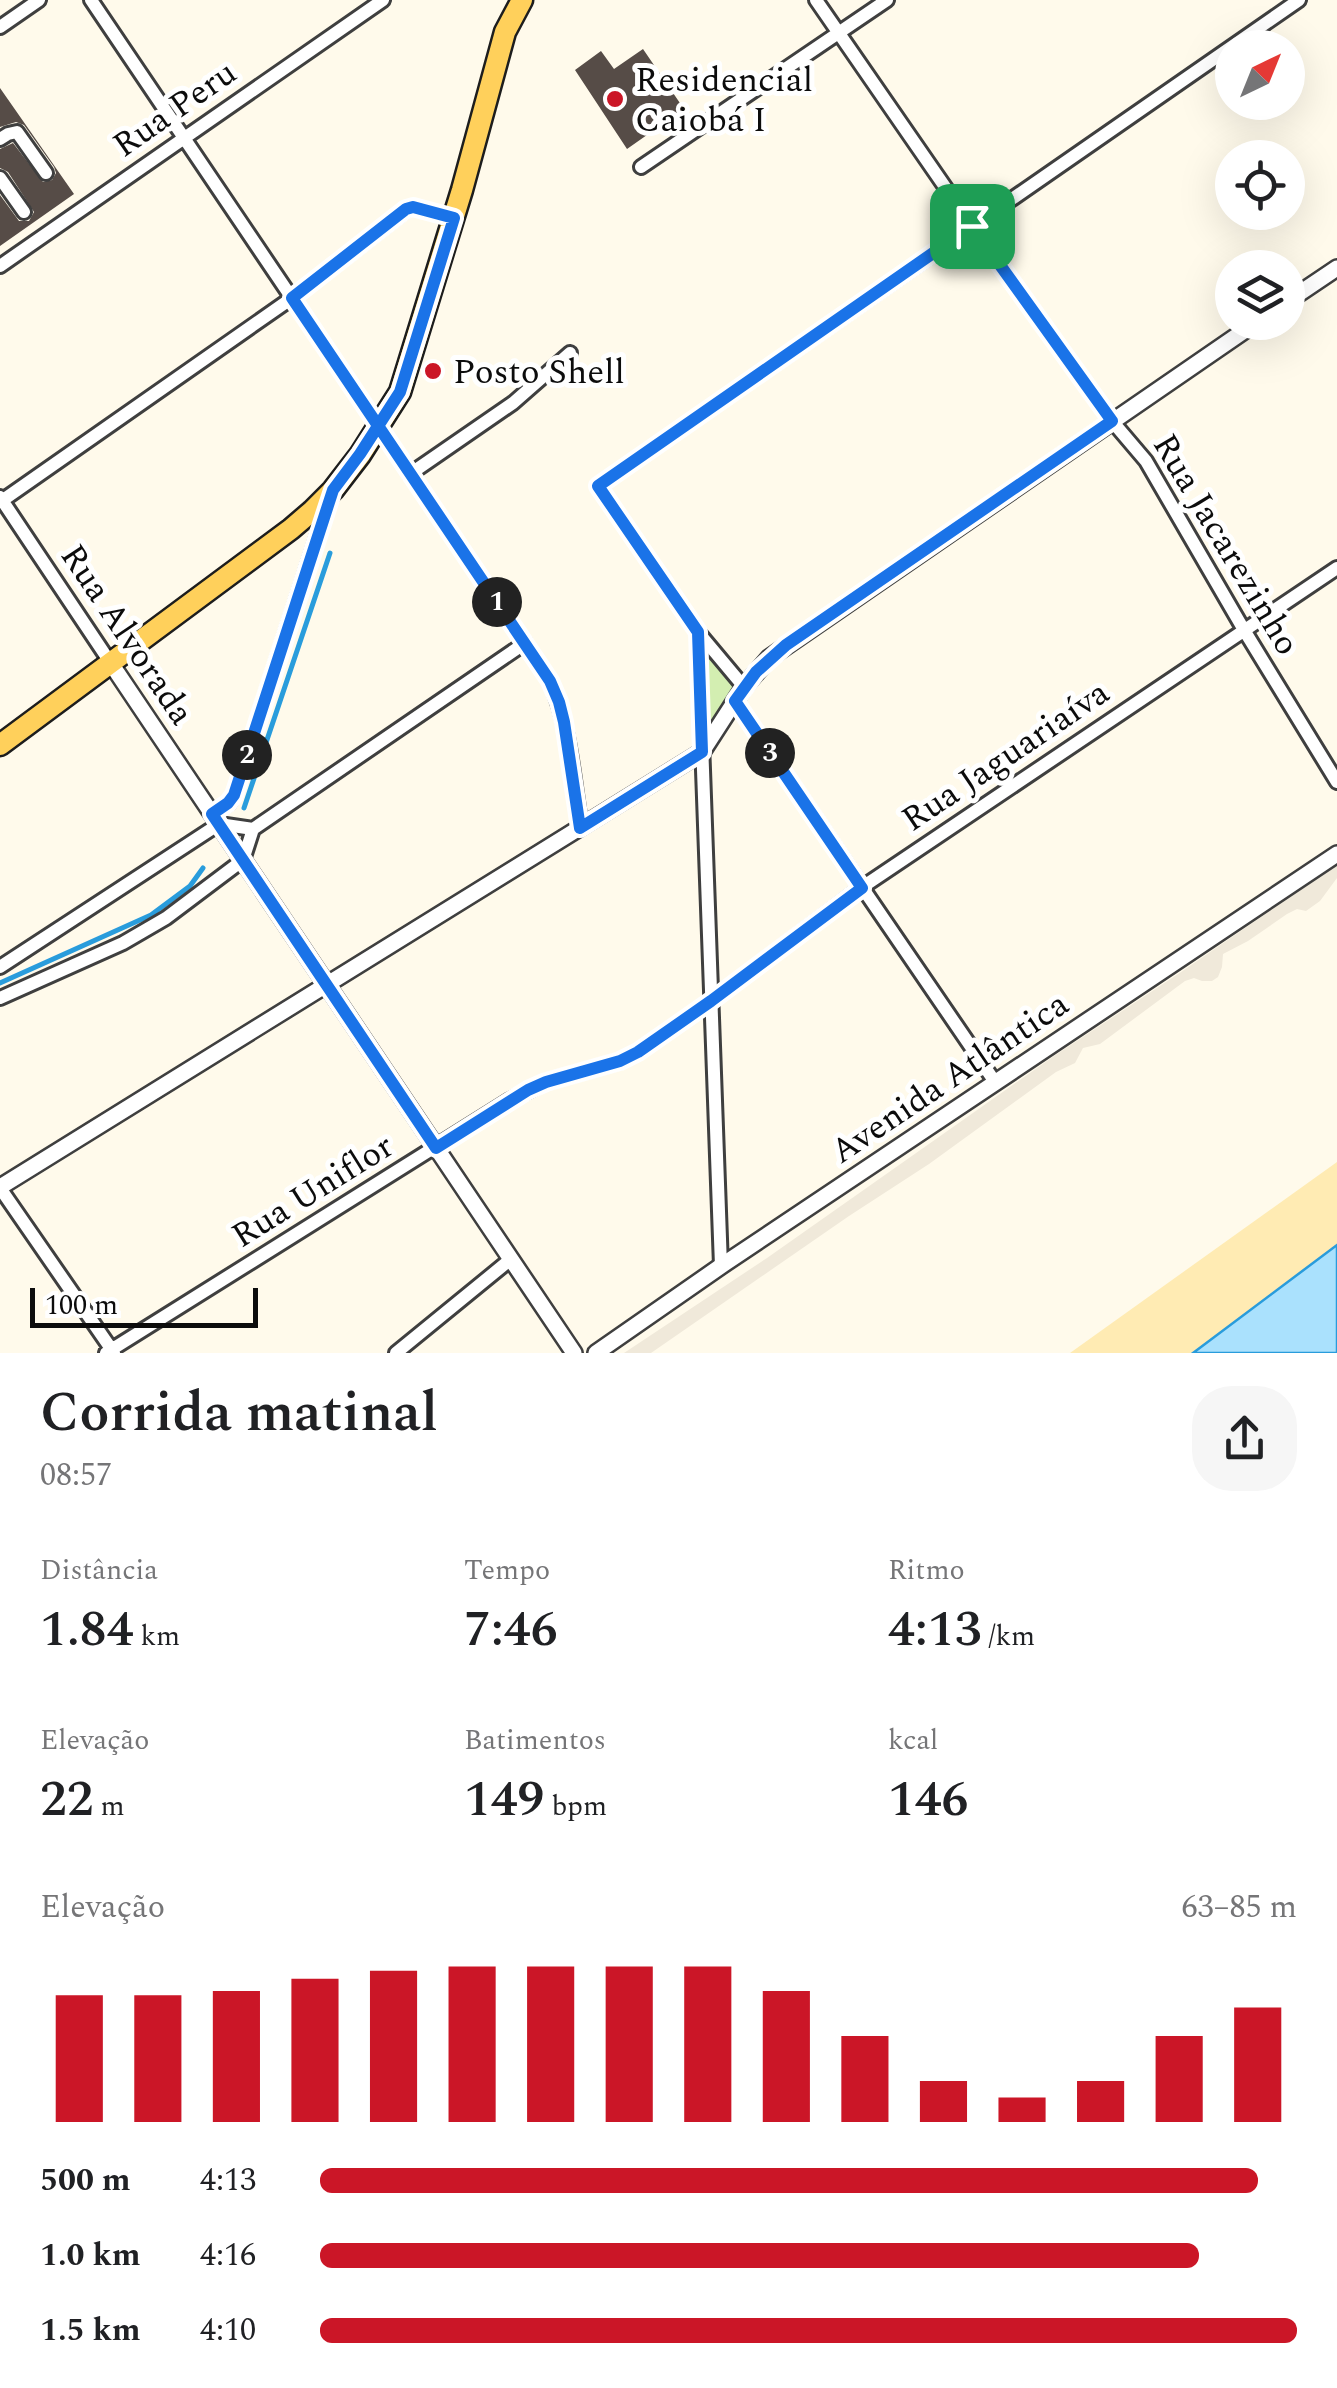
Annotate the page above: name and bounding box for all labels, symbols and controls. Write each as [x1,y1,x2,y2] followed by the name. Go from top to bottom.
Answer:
[1215,30,1305,120] north arrow
[1215,30,1305,340] map controls
[102,47,248,171] street label: Rua Peru
[635,54,813,147] place label: Residencial Caiobá I
[604,88,626,110] marker: Residencial Caiobá I
[1215,140,1305,230] button: locate
[930,184,1015,269] pin
[945,199,1000,254] icon: arrive
[1215,250,1305,340] button: layers
[453,346,625,399] place label: Posto Shell
[422,360,444,382] marker: Posto Shell
[1138,424,1313,666] street label: Rua Jacarezinho
[46,534,207,736] street label: Rua Alvorada
[472,577,522,627] pin: 1
[489,580,505,623] text: 1
[891,667,1121,846] street label: Rua Jaguariaíva
[745,728,795,778] pin: 3
[222,730,272,780] pin: 2
[762,731,778,774] text: 3
[239,733,255,776] text: 2
[820,979,1080,1178] street label: Avenida Atlântica
[221,1120,404,1262] street label: Rua Uniflor
[30,1283,258,1328] scale bar
[45,1284,118,1327] text: 100 m
[40,1372,438,1455] text: Corrida matinal
[1192,1386,1297,1491] button: share
[40,1451,112,1500] text: 08:57
[40,1549,158,1592] text: Distância
[464,1549,550,1592] text: Tempo
[888,1549,965,1592] text: Ritmo
[40,1592,133,1668] text: 1.84
[464,1592,557,1668] text: 7:46
[888,1592,981,1668] text: 4:13
[133,1615,180,1658] text: km
[981,1615,1035,1658] text: /km
[40,1719,149,1762] text: Elevação
[464,1719,606,1762] text: Batimentos
[888,1719,938,1762] text: kcal
[40,1762,94,1838] text: 22
[464,1762,544,1838] text: 149
[888,1762,968,1838] text: 146
[94,1785,125,1828] text: m
[544,1785,607,1828] text: bpm
[40,1883,165,1932] text: Elevação
[1181,1883,1297,1932] text: 63–85 m
[40,2156,131,2205] text: 500 m
[200,2156,256,2205] text: 4:13
[40,2231,141,2280] text: 1.0 km
[200,2231,256,2280] text: 4:16
[40,2306,141,2355] text: 1.5 km
[200,2306,256,2355] text: 4:10

